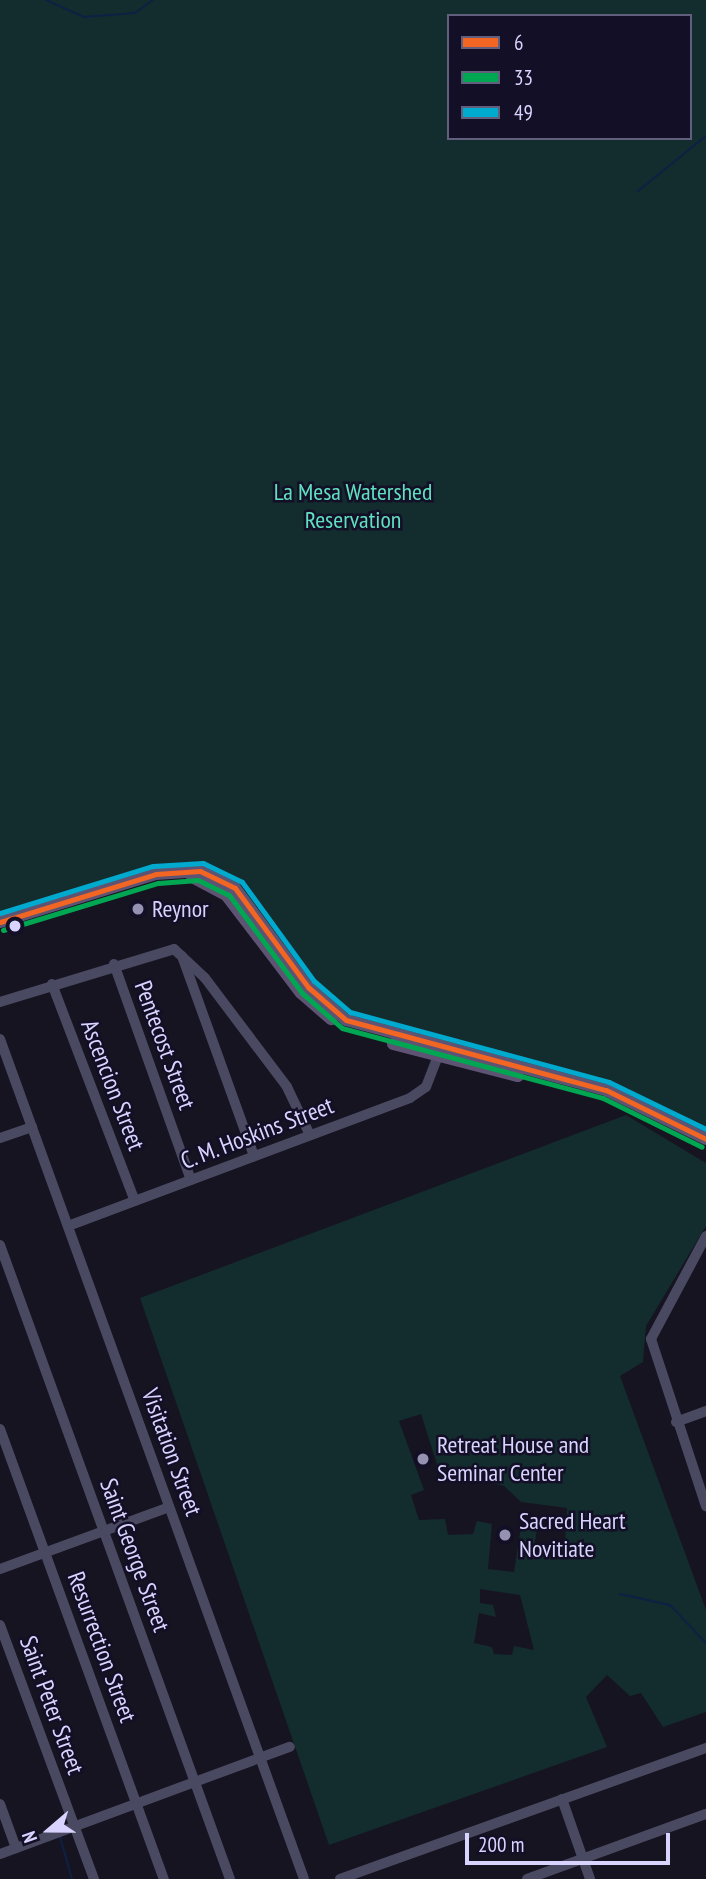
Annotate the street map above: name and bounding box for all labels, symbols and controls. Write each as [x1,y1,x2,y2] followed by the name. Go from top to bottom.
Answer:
[447,14,692,140] legend
[514,29,523,56] text: 6
[514,64,533,91] text: 33
[514,99,533,126] text: 49
[273,478,433,534] park label: La Mesa Watershed Reservation
[152,895,209,923] place label: Reynor
[130,901,146,917] marker: Reynor
[8,919,22,933] unlabelled marker
[128,977,202,1113] street label: Pentecost Street
[75,1016,151,1154] street label: Ascencion Street
[175,1090,339,1176] street label: C. M. Hoskins Street
[136,1384,208,1520] street label: Visitation Street
[437,1431,589,1487] place label: Retreat House and Seminar Center
[415,1451,431,1467] marker: Retreat House and Seminar Center
[94,1475,176,1635] street label: Saint George Street
[519,1507,626,1563] place label: Sacred Heart Novitiate
[497,1527,513,1543] marker: Sacred Heart Novitiate
[61,1568,143,1726] street label: Resurrection Street
[14,1632,90,1778] street label: Saint Peter Street
[14,1795,84,1865] north arrow
[468,1820,673,1864] scale bar
[16,1828,42,1846] text: N
[478,1831,524,1858] text: 200 m

